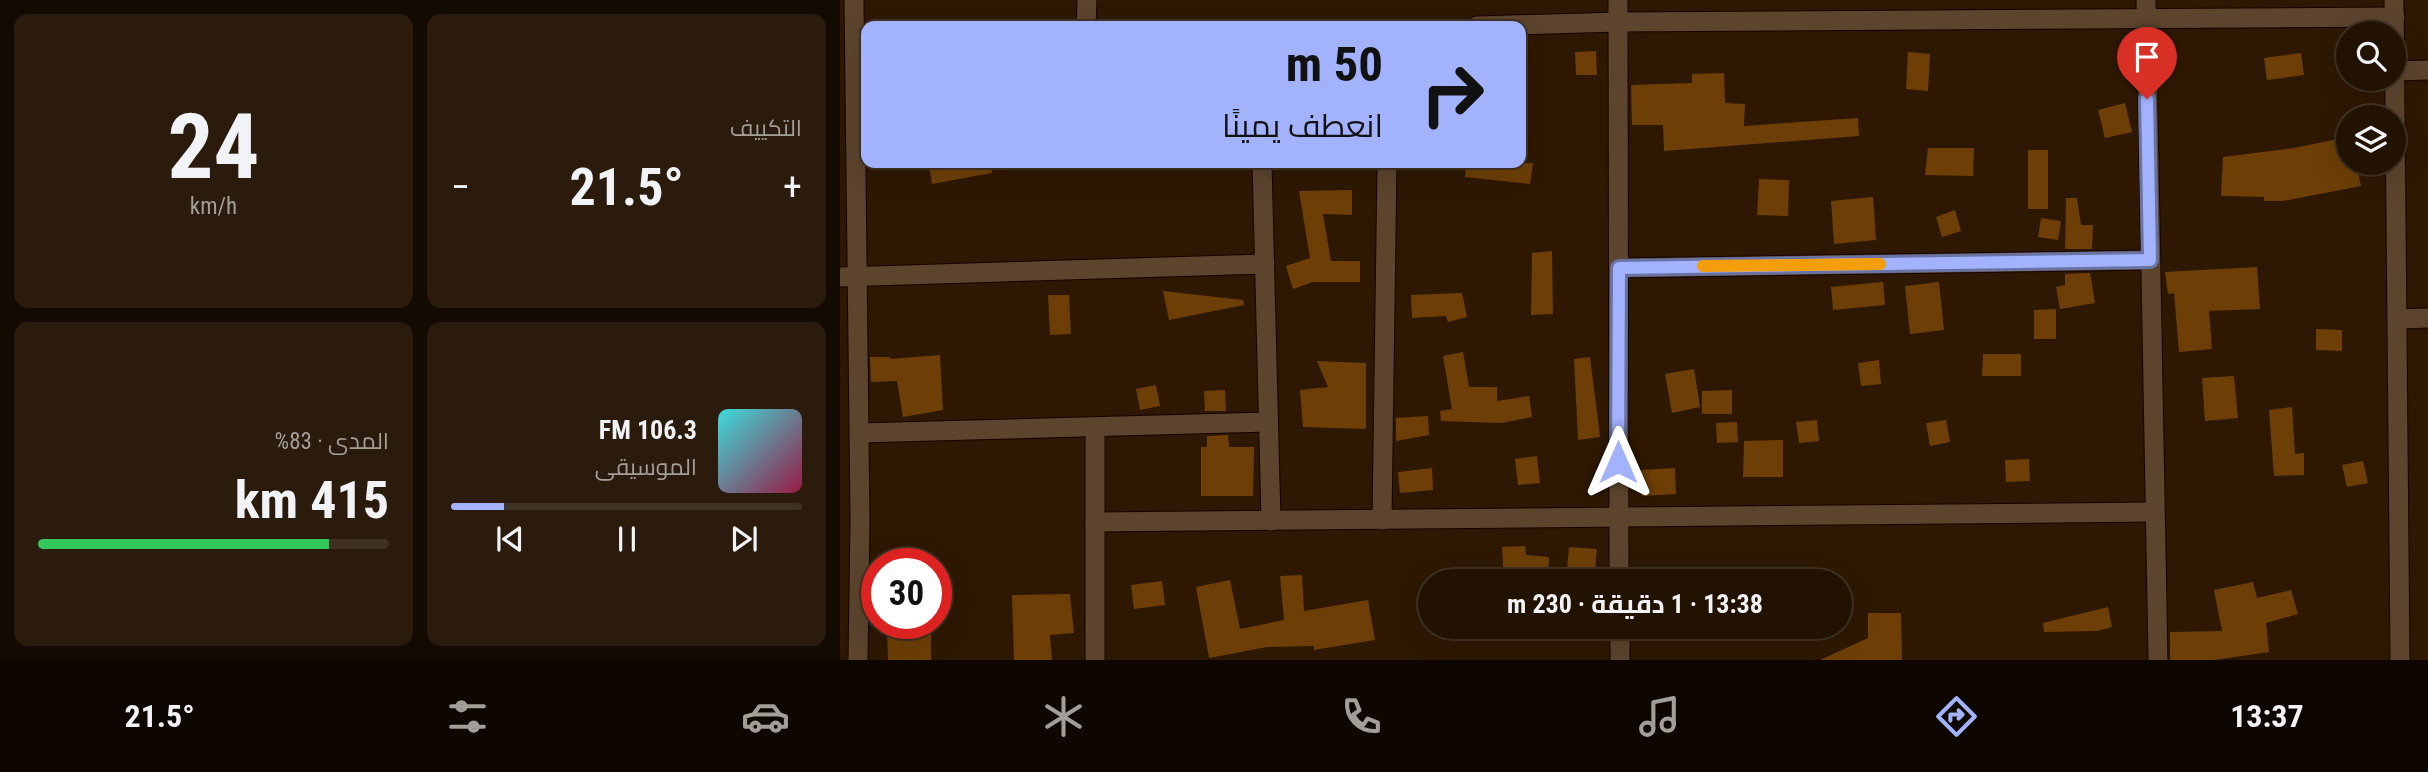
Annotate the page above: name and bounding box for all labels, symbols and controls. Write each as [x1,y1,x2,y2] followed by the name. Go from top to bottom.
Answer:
[2336,21,2406,175] map controls
[2336,21,2406,91] button: search
[2117,27,2177,99] pin
[1286,36,1383,93] text: 50 m
[2128,38,2166,76] icon: arrive
[1407,49,1498,140] icon: right
[168,94,260,200] text: 24
[2336,105,2406,175] button: layers
[1222,107,1383,145] text: انعطف يمينًا
[730,115,802,142] text: التكييف
[569,157,684,218] text: 21.5°
[451,165,470,209] text: −
[783,165,802,209] text: +
[190,193,237,220] text: km/h
[599,415,697,445] text: 106.3 FM
[1581,425,1655,499] position arrow
[275,428,389,455] text: المدى · 83%
[595,454,697,481] text: الموسيقى
[235,470,389,531] text: 415 km
[491,520,529,558] icon: previous
[608,520,646,558] icon: pause
[725,520,763,558] icon: next
[861,548,952,639] speed limit sign: 30
[1507,589,1763,619] text: 13:38 · 1 دقيقة · 230 m
[443,692,492,741] icon: filters
[741,692,790,741] icon: car
[1039,692,1088,741] icon: climate
[1337,692,1386,741] icon: phone
[1635,692,1684,741] icon: music
[1932,692,1981,741] icon: directions
[124,697,195,735] text: 21.5°
[2230,697,2304,735] text: 13:37

